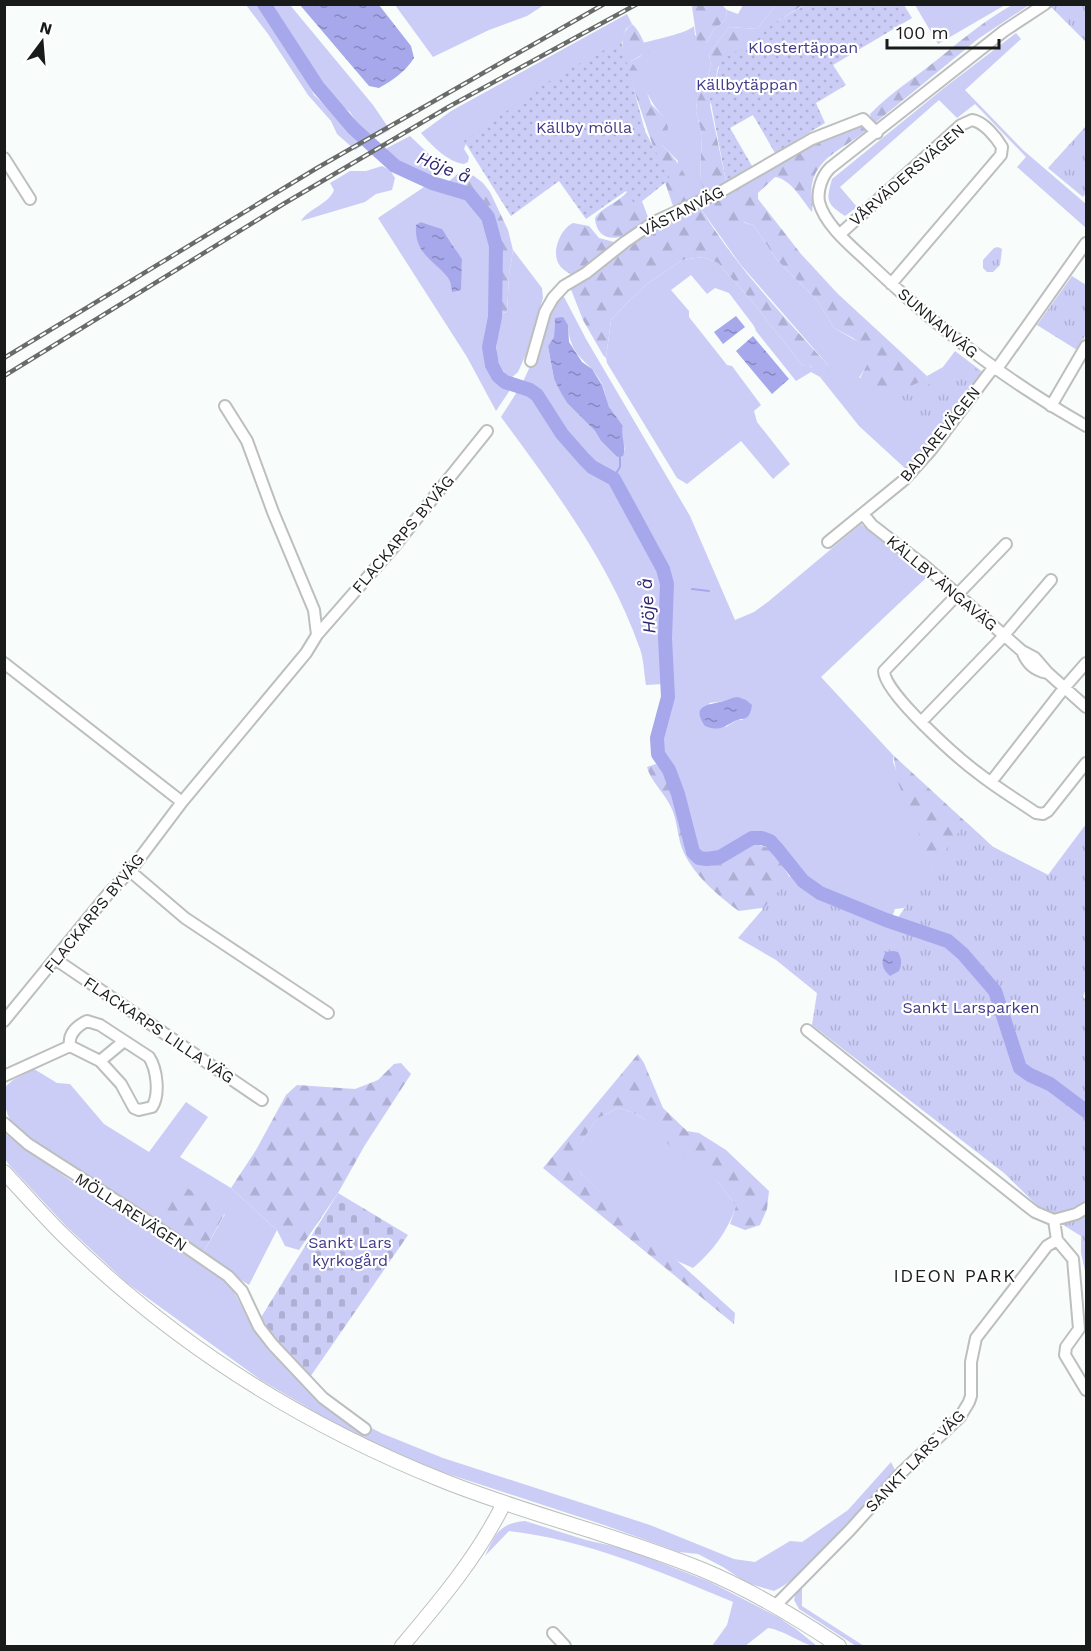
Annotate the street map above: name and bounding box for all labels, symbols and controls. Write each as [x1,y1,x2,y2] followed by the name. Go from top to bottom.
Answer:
[12,12,72,72] north arrow
[887,12,1000,50] scale bar
[38,17,54,39] text: N
[896,22,949,43] text: 100 m
[748,38,858,57] park label: Klostertäppan
[696,75,798,94] park label: Källbytäppan
[536,118,632,137] park label: Källby mölla
[846,120,968,230] street label: VÅRVÄDERSVÄGEN
[414,147,474,187] water label: Höje å
[637,182,727,240] street label: VÄSTANVÄG
[894,284,982,362] street label: SUNNANVÄG
[896,383,984,485] street label: BADAREVÄGEN
[348,471,458,597] street label: FLACKARPS BYVÄG
[883,531,1001,635] street label: KÄLLBY ÄNGAVÄG
[635,578,659,634] water label: Höje å
[40,849,148,977] street label: FLACKARPS BYVÄG
[80,973,238,1087] street label: FLACKARPS LILLA VÄG
[902,998,1040,1017] park label: Sankt Larsparken
[72,1169,190,1255] street label: MÖLLAREVÄGEN
[308,1233,392,1270] park label: Sankt Lars kyrkogård
[893,1265,1017,1286] district label: IDEON PARK
[861,1406,969,1516] street label: SANKT LARS VÄG

